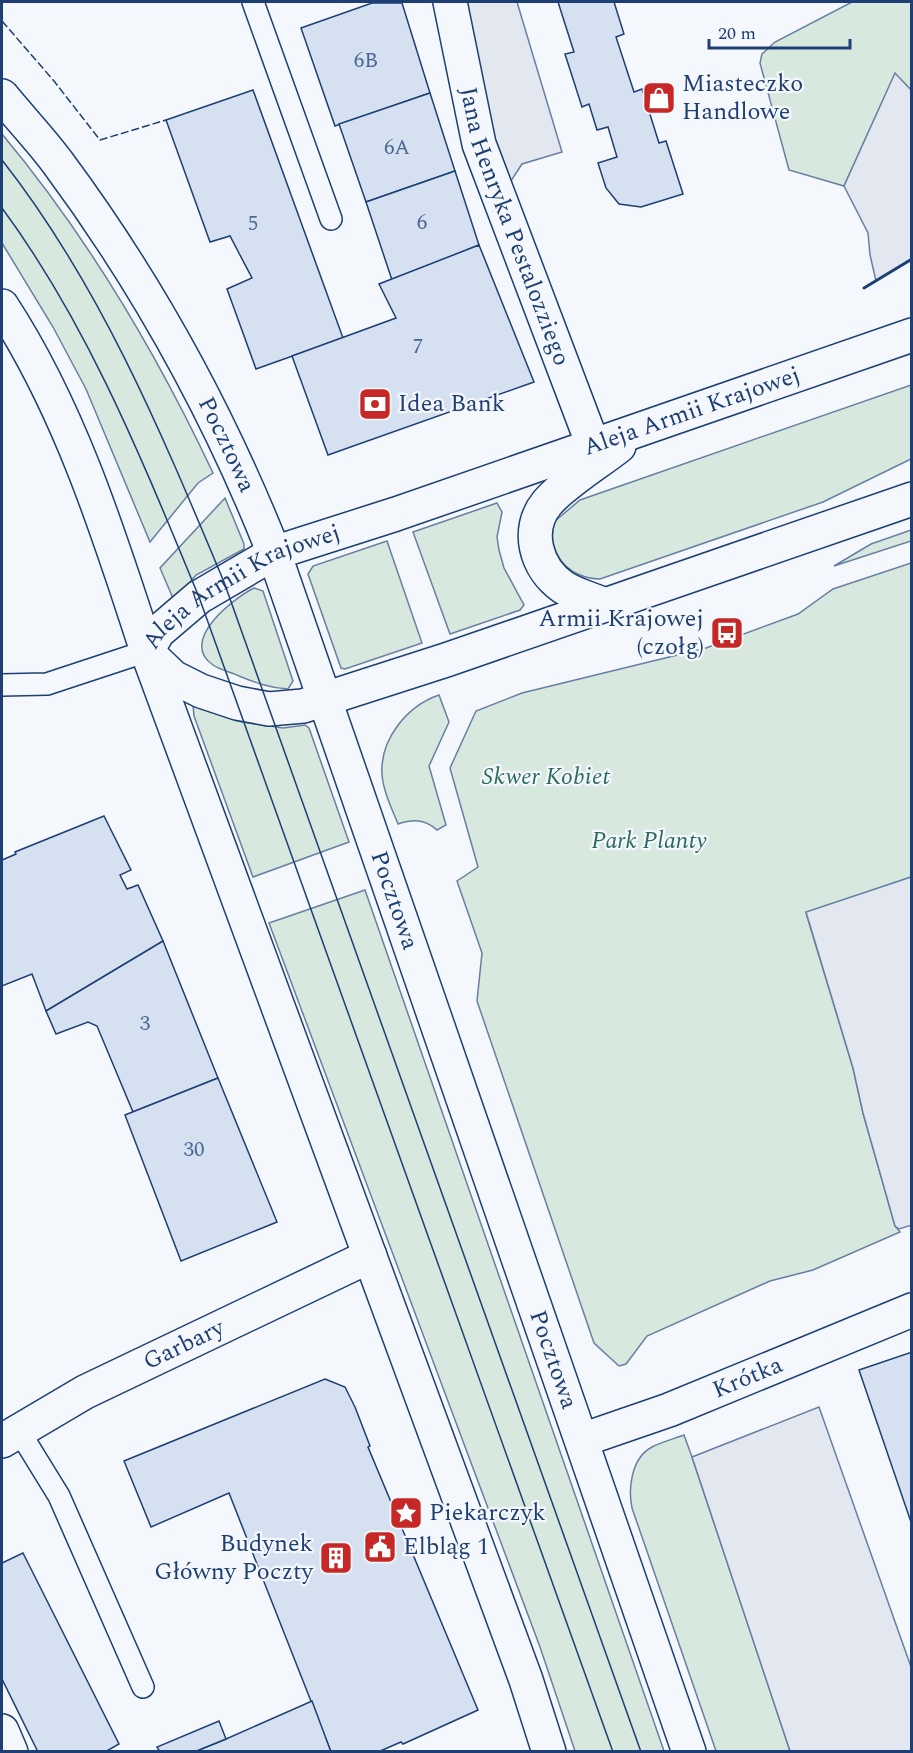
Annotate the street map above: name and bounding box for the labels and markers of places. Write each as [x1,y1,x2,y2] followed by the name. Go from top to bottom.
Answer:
[682,66,803,130] place label: Miasteczko Handlowe
[641,80,677,116] shop icon: Miasteczko Handlowe
[357,386,393,422] bank icon: Idea Bank
[398,386,505,422] place label: Idea Bank
[538,601,704,665] place label: Armii Krajowej (czołg)
[709,615,745,651] bus stop icon: Armii Krajowej (czołg)
[388,1495,424,1531] place icon: Piekarczyk
[429,1495,546,1531] place label: Piekarczyk
[154,1526,314,1590] place label: Budynek Główny Poczty
[362,1529,398,1565] public building icon: Elbląg 1
[403,1529,489,1565] place label: Elbląg 1
[318,1540,354,1576] building icon: Budynek Główny Poczty

